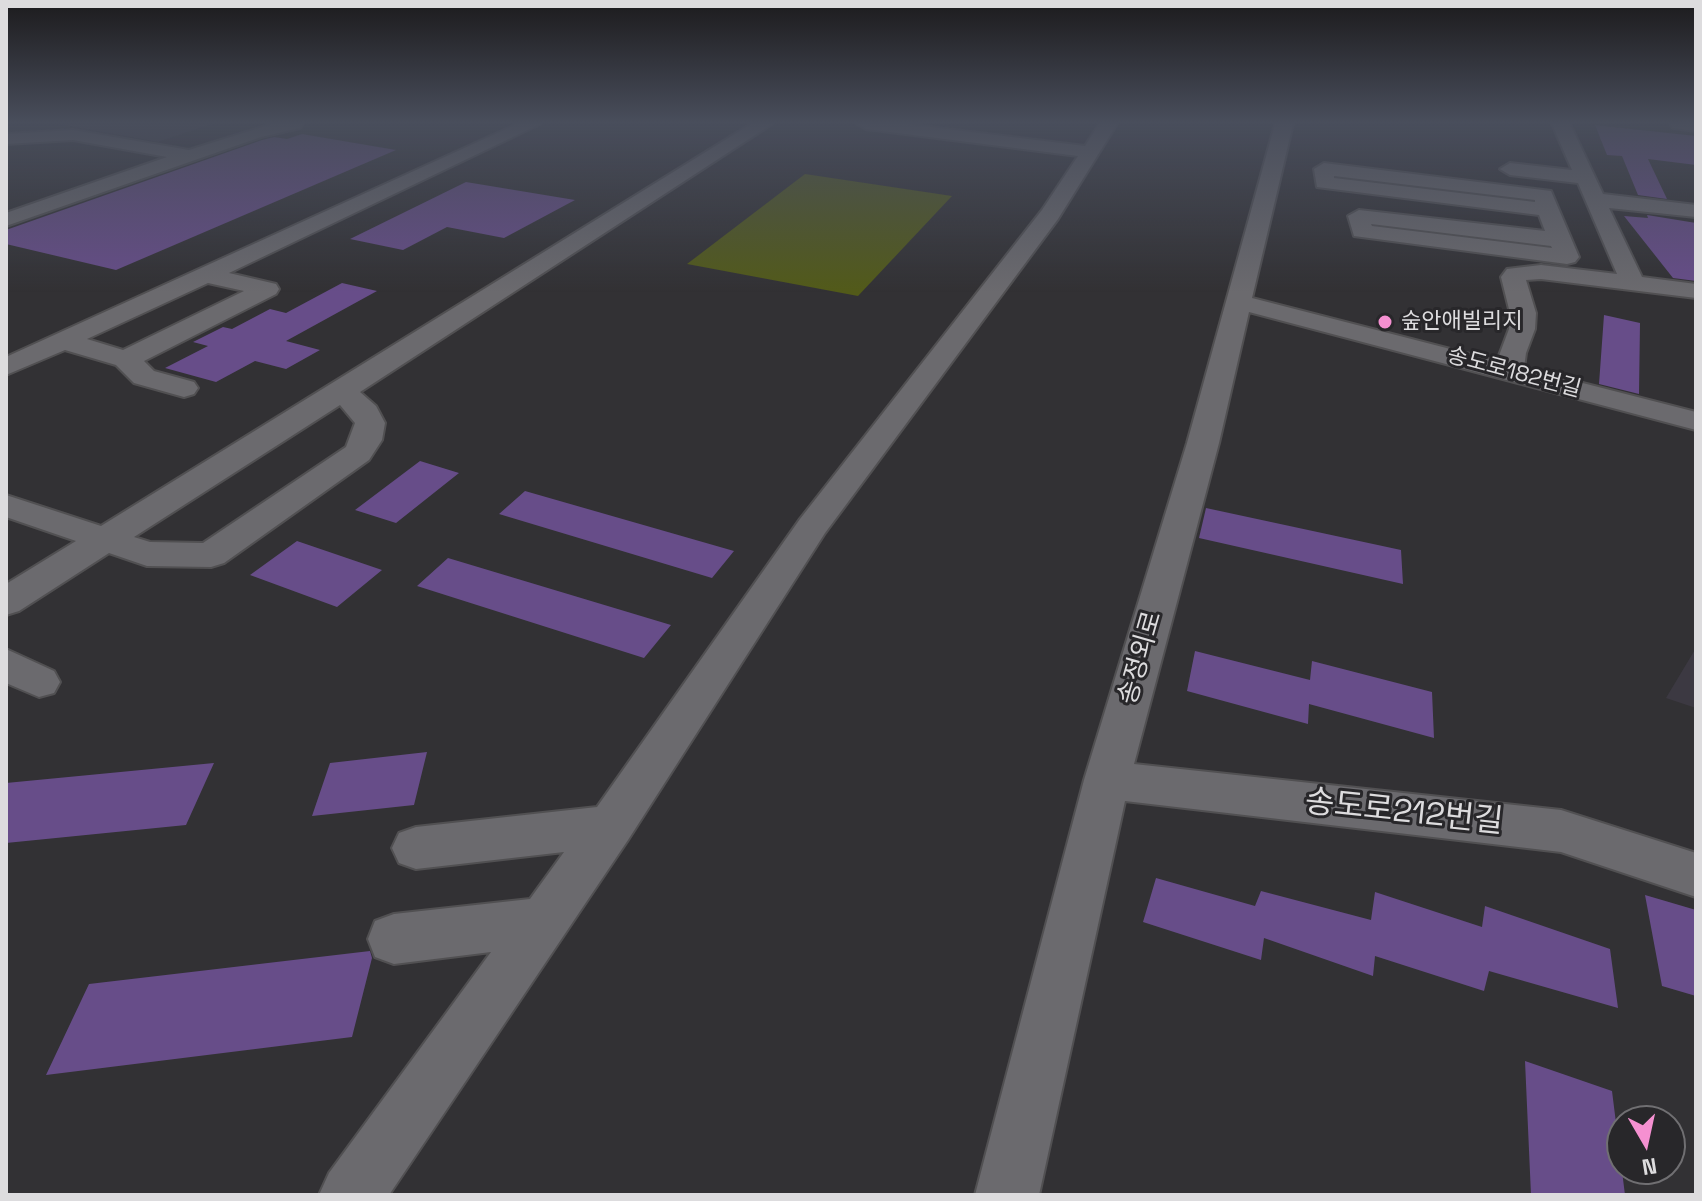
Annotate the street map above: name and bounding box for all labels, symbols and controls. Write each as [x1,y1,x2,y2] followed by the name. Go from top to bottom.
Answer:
[1401,309,1522,335] place label: 숲안애빌리지
[1376,313,1394,331] marker: 숲안애빌리지
[1444,342,1584,404] street label: 송도로182번길
[1113,608,1169,708] street label: 송정외로
[1303,783,1505,843] street label: 송도로212번길
[1606,1105,1686,1185] north arrow
[1640,1152,1659,1182] text: N

